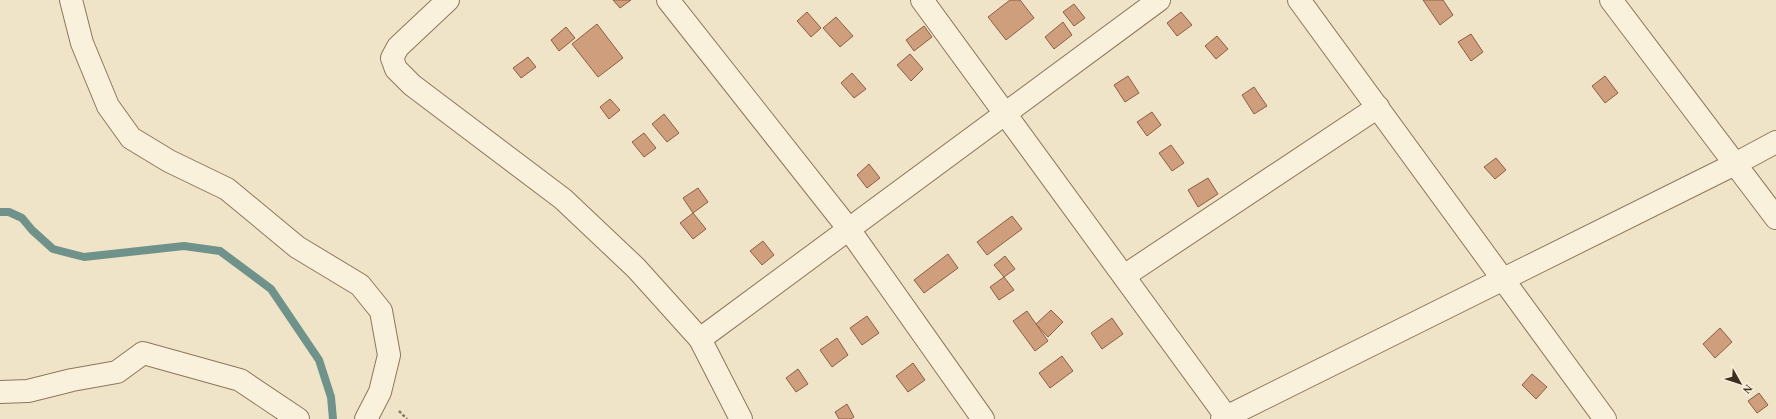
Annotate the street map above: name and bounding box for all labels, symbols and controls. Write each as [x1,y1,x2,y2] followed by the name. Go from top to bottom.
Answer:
[1720,363,1760,403] north arrow
[1741,382,1755,396] text: N

